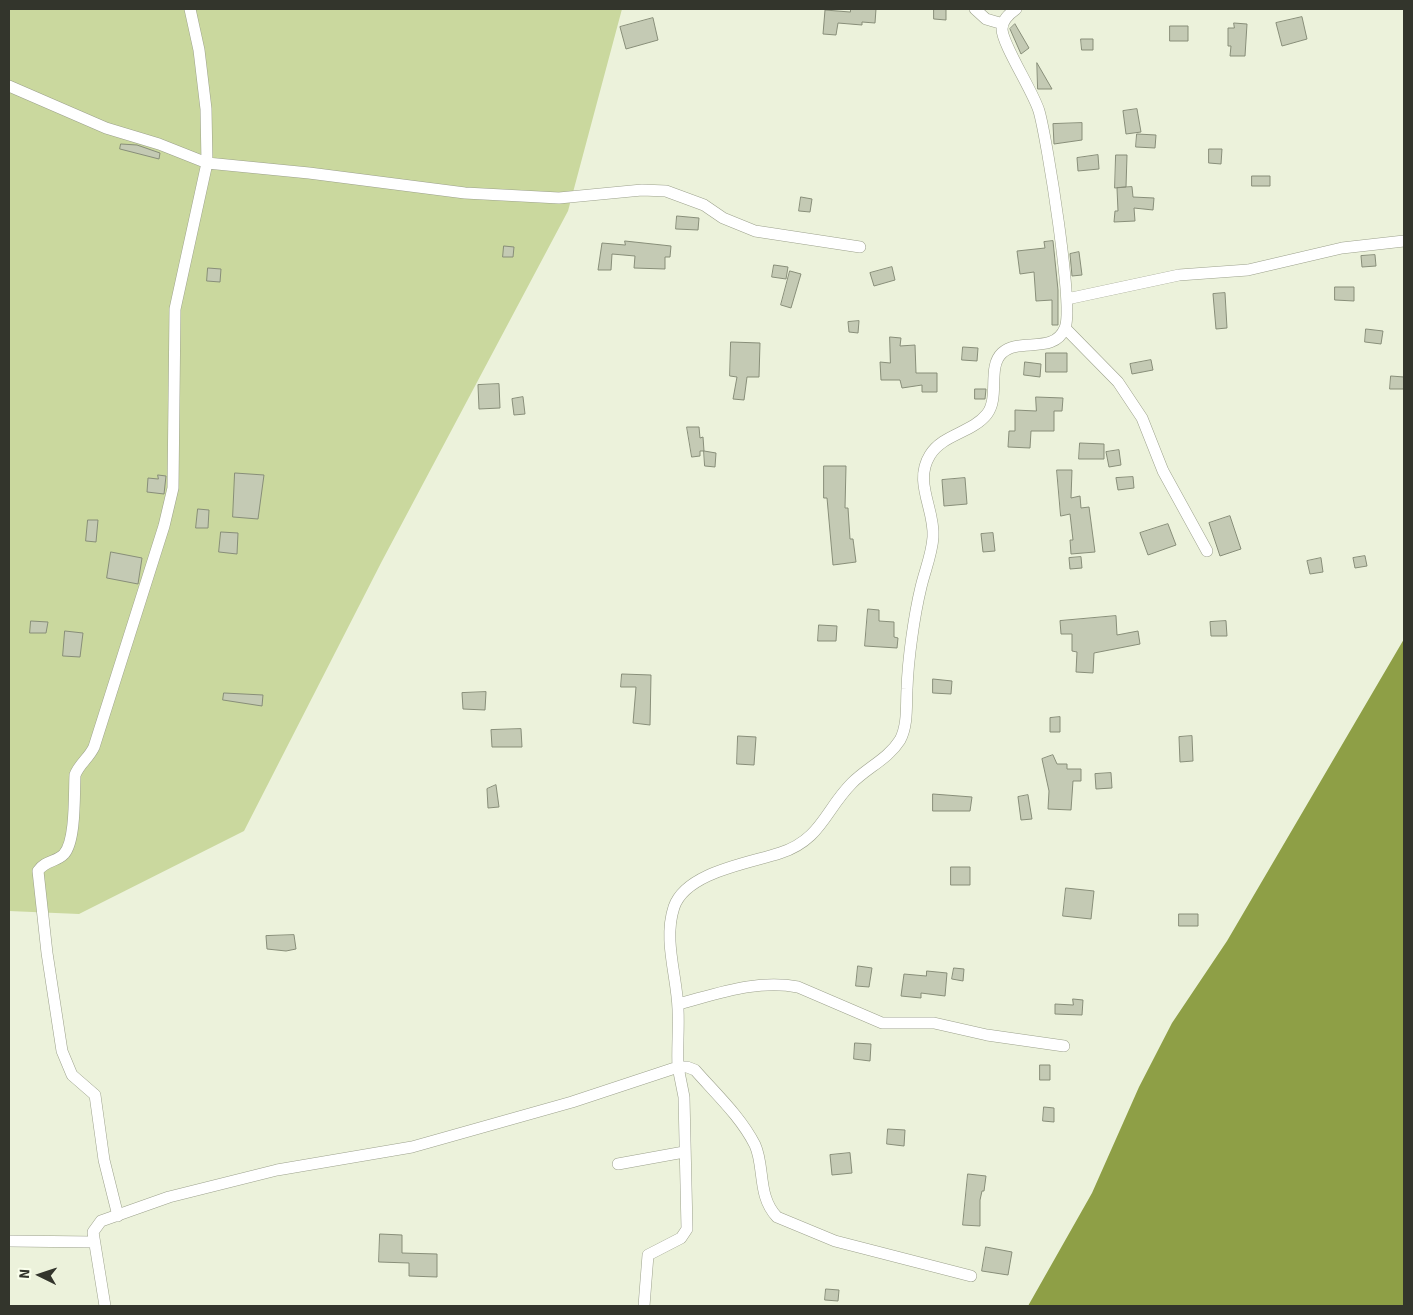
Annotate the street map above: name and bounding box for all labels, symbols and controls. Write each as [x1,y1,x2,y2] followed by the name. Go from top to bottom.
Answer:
[15,1250,65,1300] north arrow
[16,1268,33,1279] text: N

